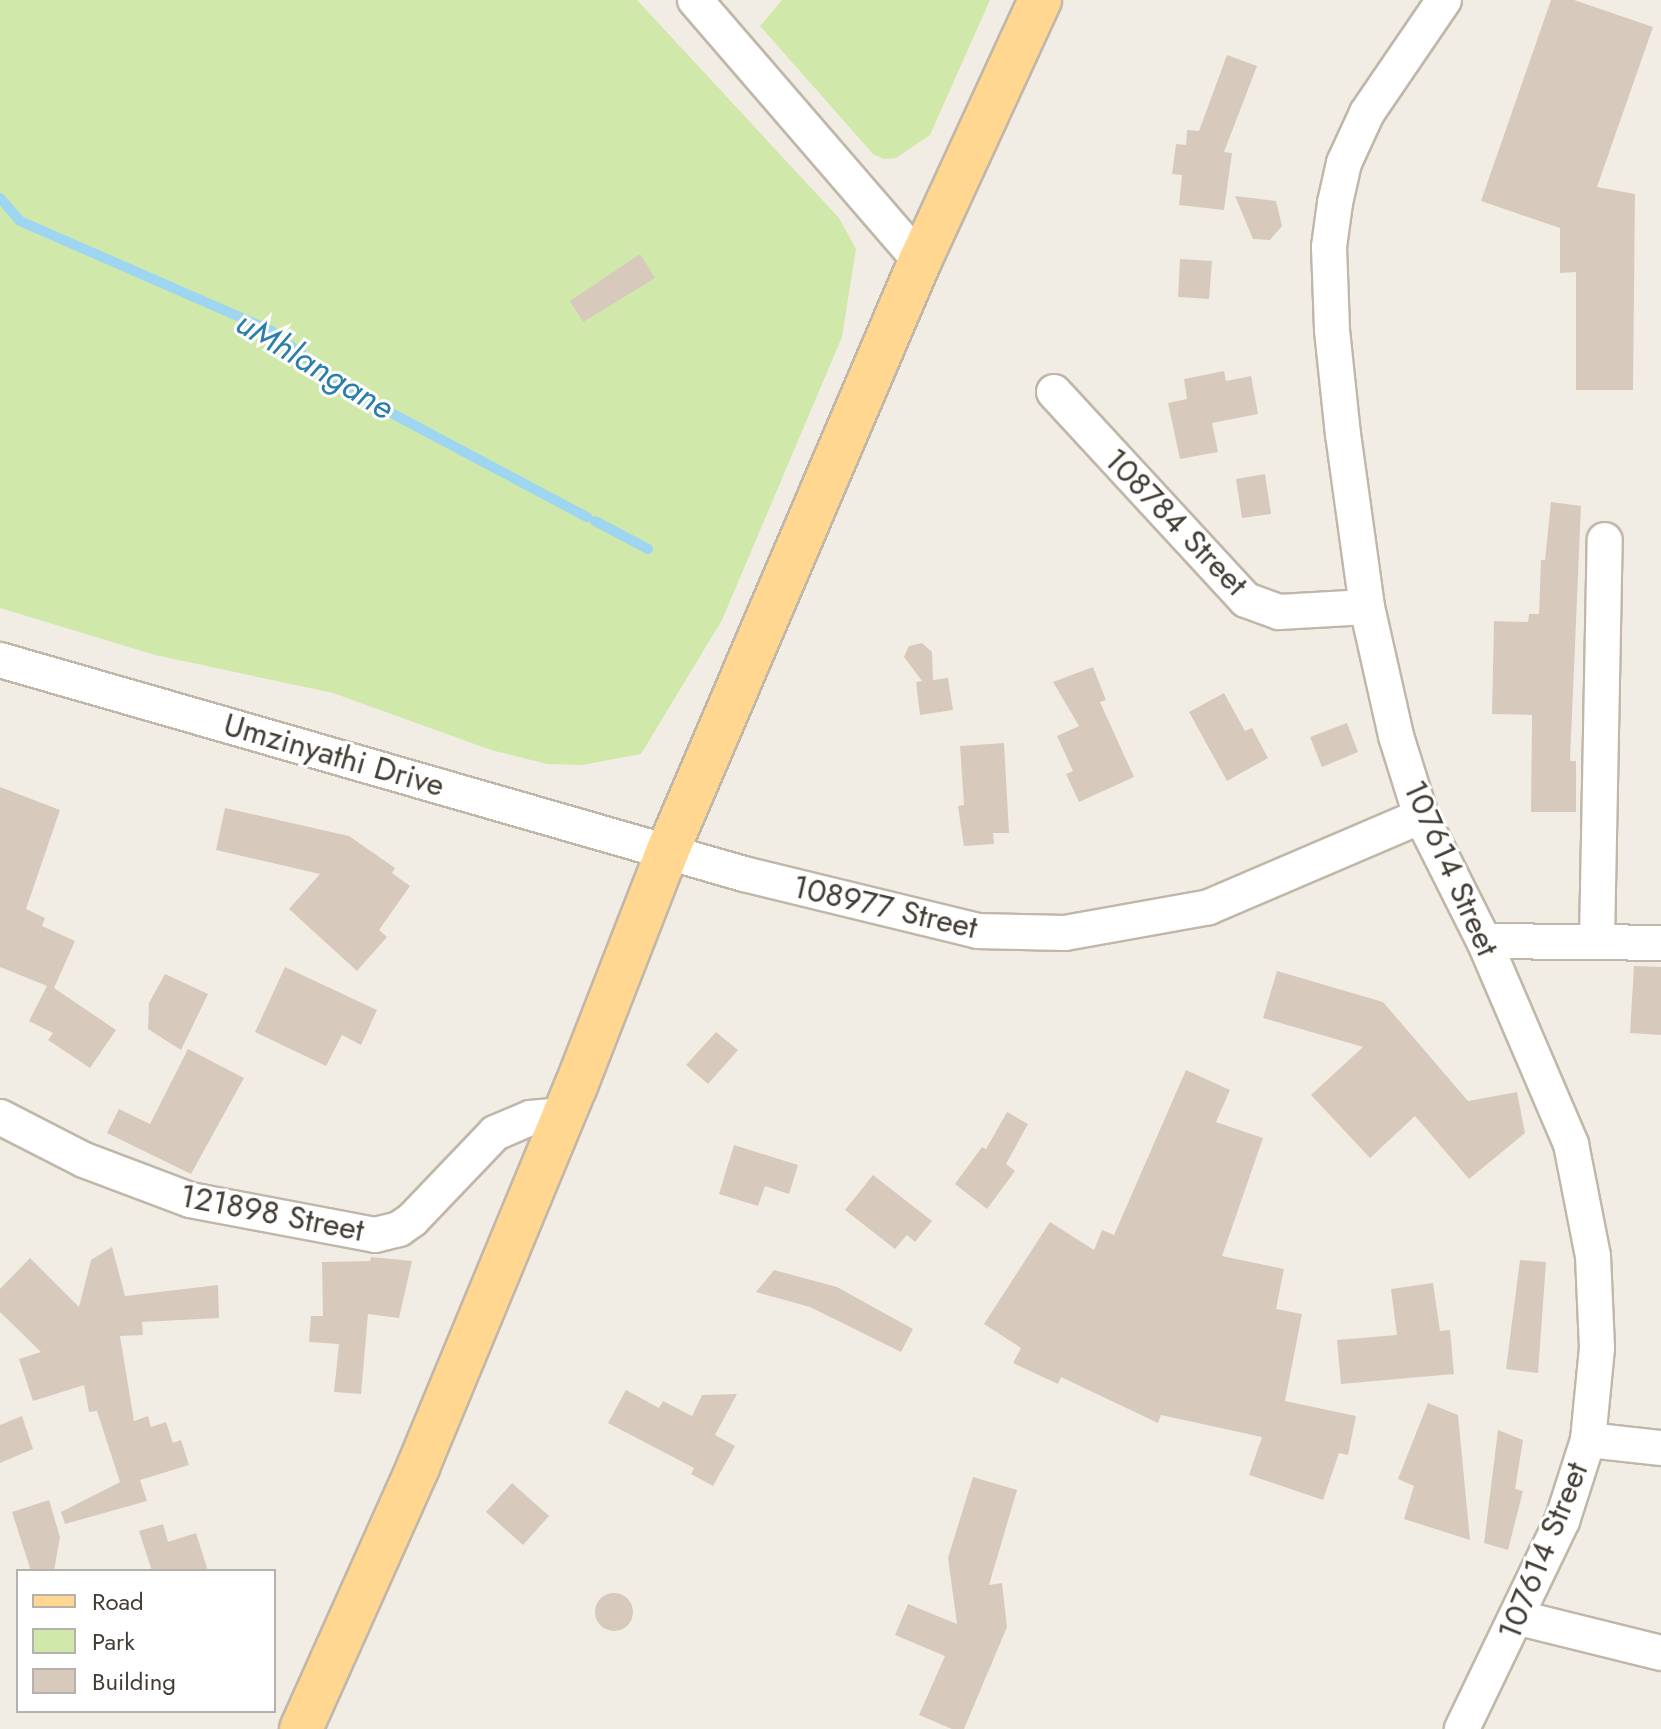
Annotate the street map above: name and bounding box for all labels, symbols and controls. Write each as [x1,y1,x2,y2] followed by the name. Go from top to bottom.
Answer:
[229,302,401,428] water label: uMhlangane
[1096,441,1256,603] street label: 108784 Street
[219,705,449,805] street label: Umzinyathi Drive
[1395,774,1507,962] street label: 107614 Street
[789,867,981,947] street label: 108977 Street
[177,1176,367,1250] street label: 121898 Street
[1490,1457,1596,1645] street label: 107614 Street
[16,1569,276,1713] legend
[92,1584,144,1619] text: Road
[92,1624,135,1659] text: Park
[92,1664,176,1699] text: Building

